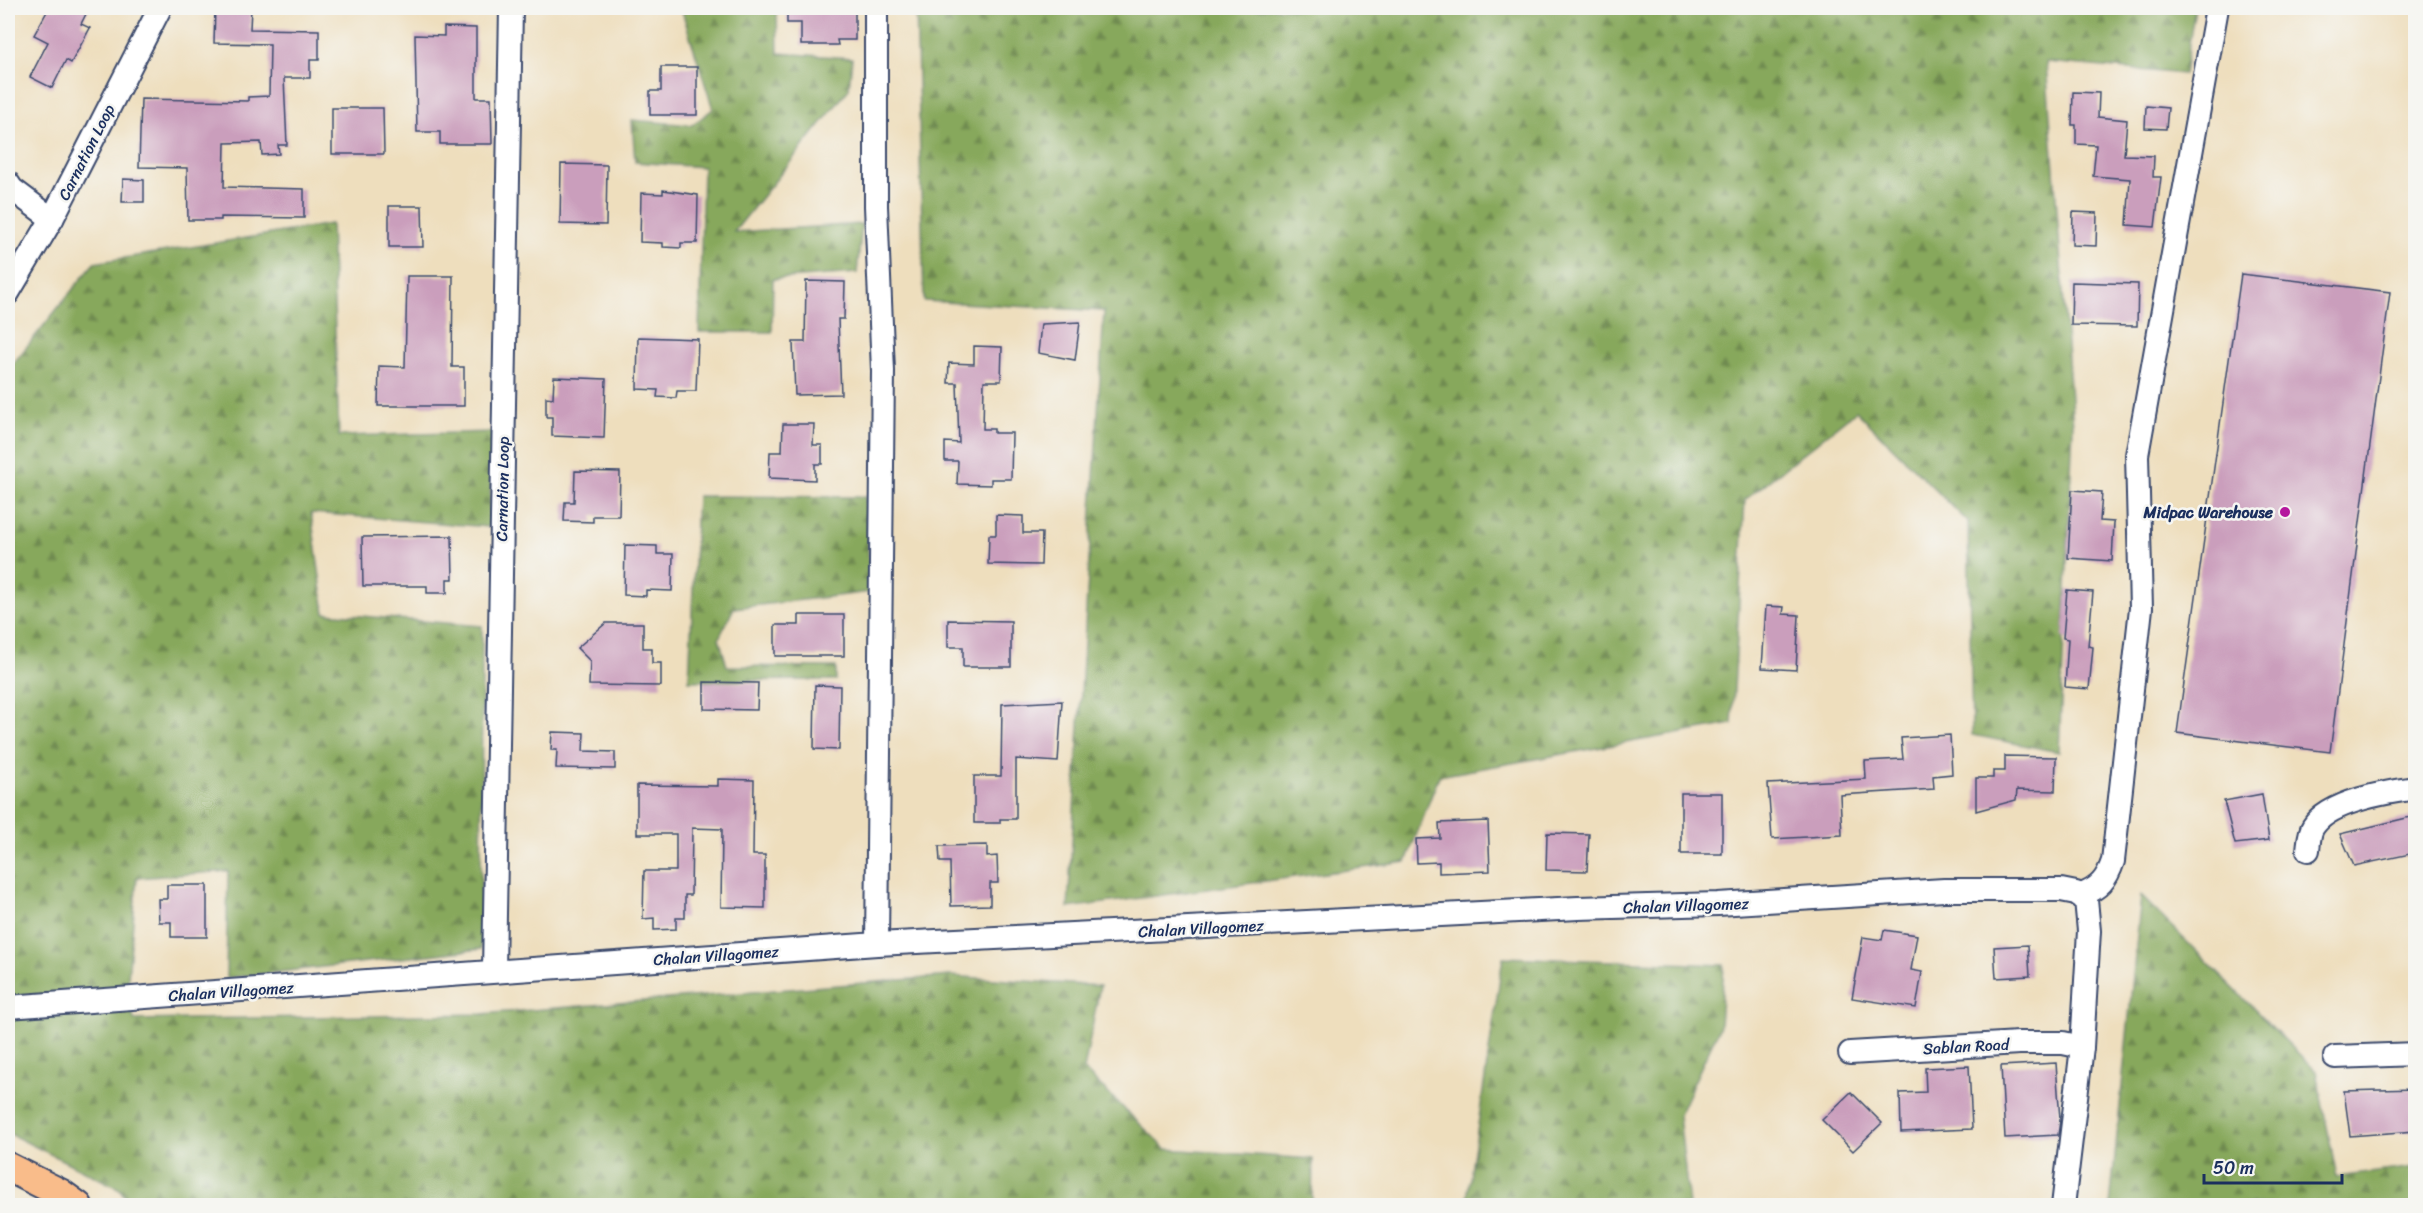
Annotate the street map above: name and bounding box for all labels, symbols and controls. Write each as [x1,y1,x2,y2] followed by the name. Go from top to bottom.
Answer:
[50,98,123,206] street label: Carnation Loop
[487,436,518,542] street label: Carnation Loop
[2142,498,2274,527] place label: Midpac Warehouse
[2278,505,2292,519] marker: Midpac Warehouse
[1623,889,1750,922] street label: Chalan Villagomez
[1137,911,1265,946] street label: Chalan Villagomez
[652,937,780,974] street label: Chalan Villagomez
[167,973,295,1010] street label: Chalan Villagomez
[1922,1030,2011,1063] street label: Sablan Road
[2204,1147,2342,1185] scale bar
[2213,1152,2254,1184] text: 50 m

